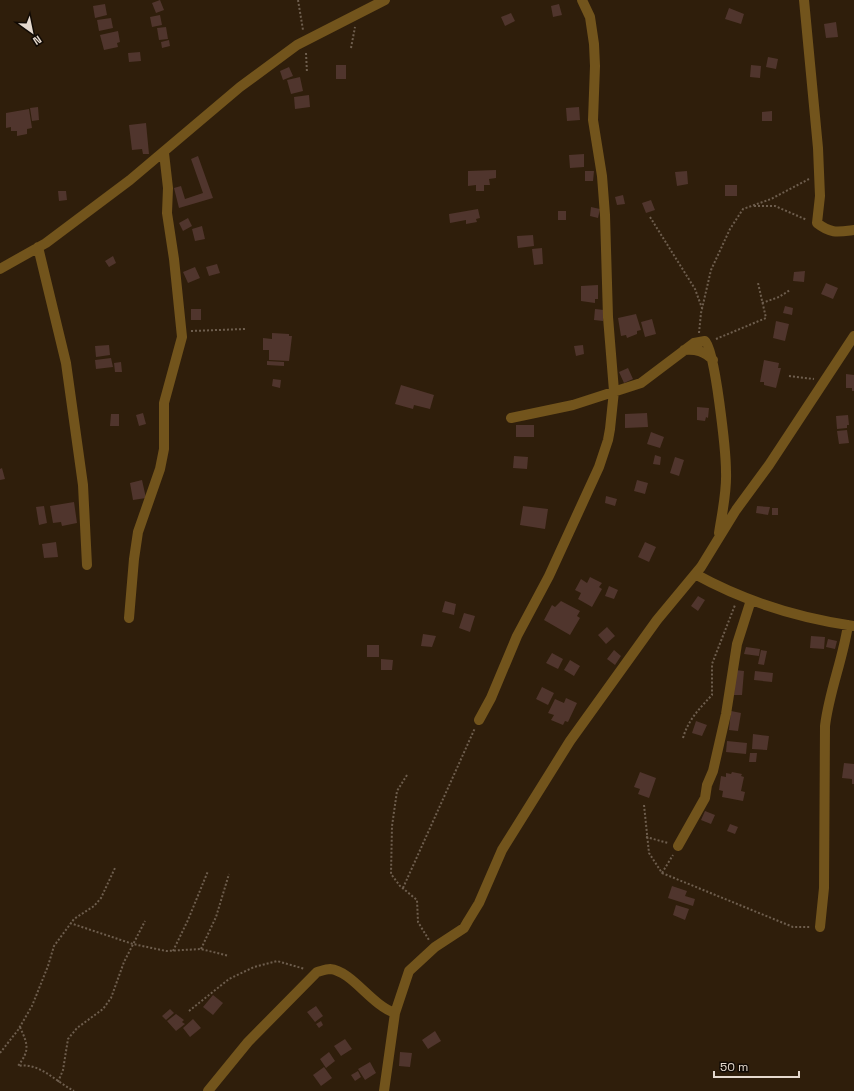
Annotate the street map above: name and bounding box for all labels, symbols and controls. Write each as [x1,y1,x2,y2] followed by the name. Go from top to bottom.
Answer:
[12,12,52,52] north arrow
[31,33,44,48] text: N
[714,1053,799,1079] scale bar
[720,1059,748,1075] text: 50 m

